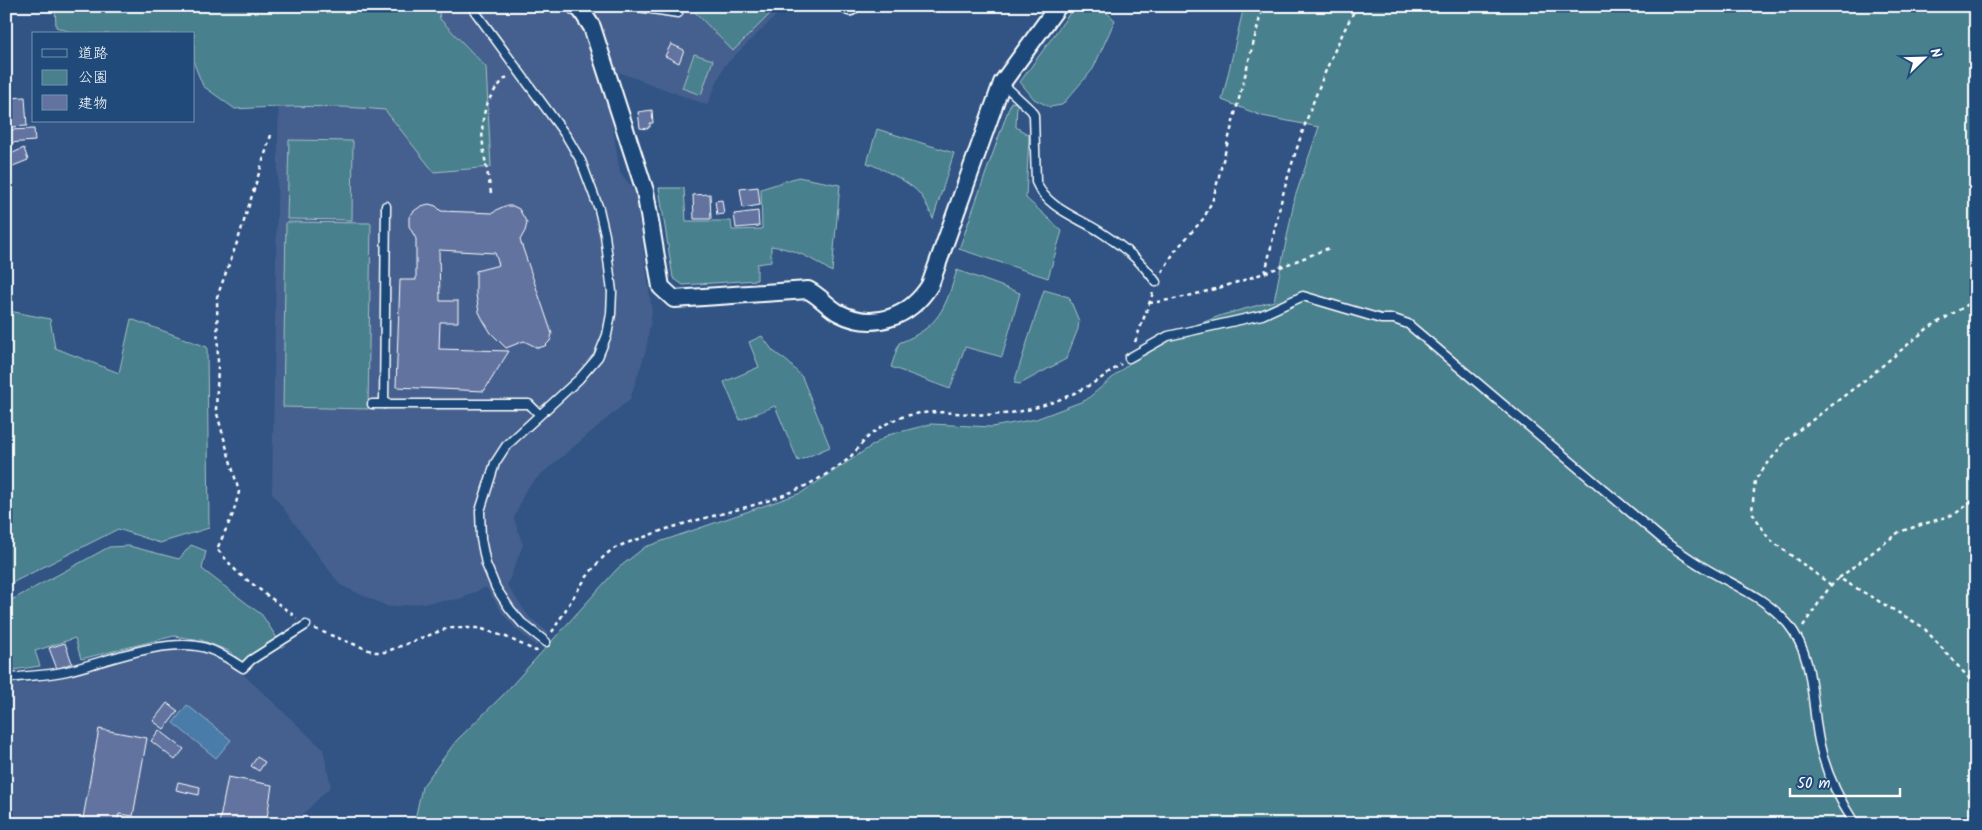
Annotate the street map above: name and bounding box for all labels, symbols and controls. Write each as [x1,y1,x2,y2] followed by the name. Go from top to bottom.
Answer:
[32,32,195,122] legend
[1900,32,1950,82] north arrow
[78,42,108,66] text: 道路
[1923,45,1947,62] text: N
[78,66,108,90] text: 公園
[78,92,108,116] text: 建物
[1790,765,1900,797] scale bar
[1797,772,1831,796] text: 50 m

